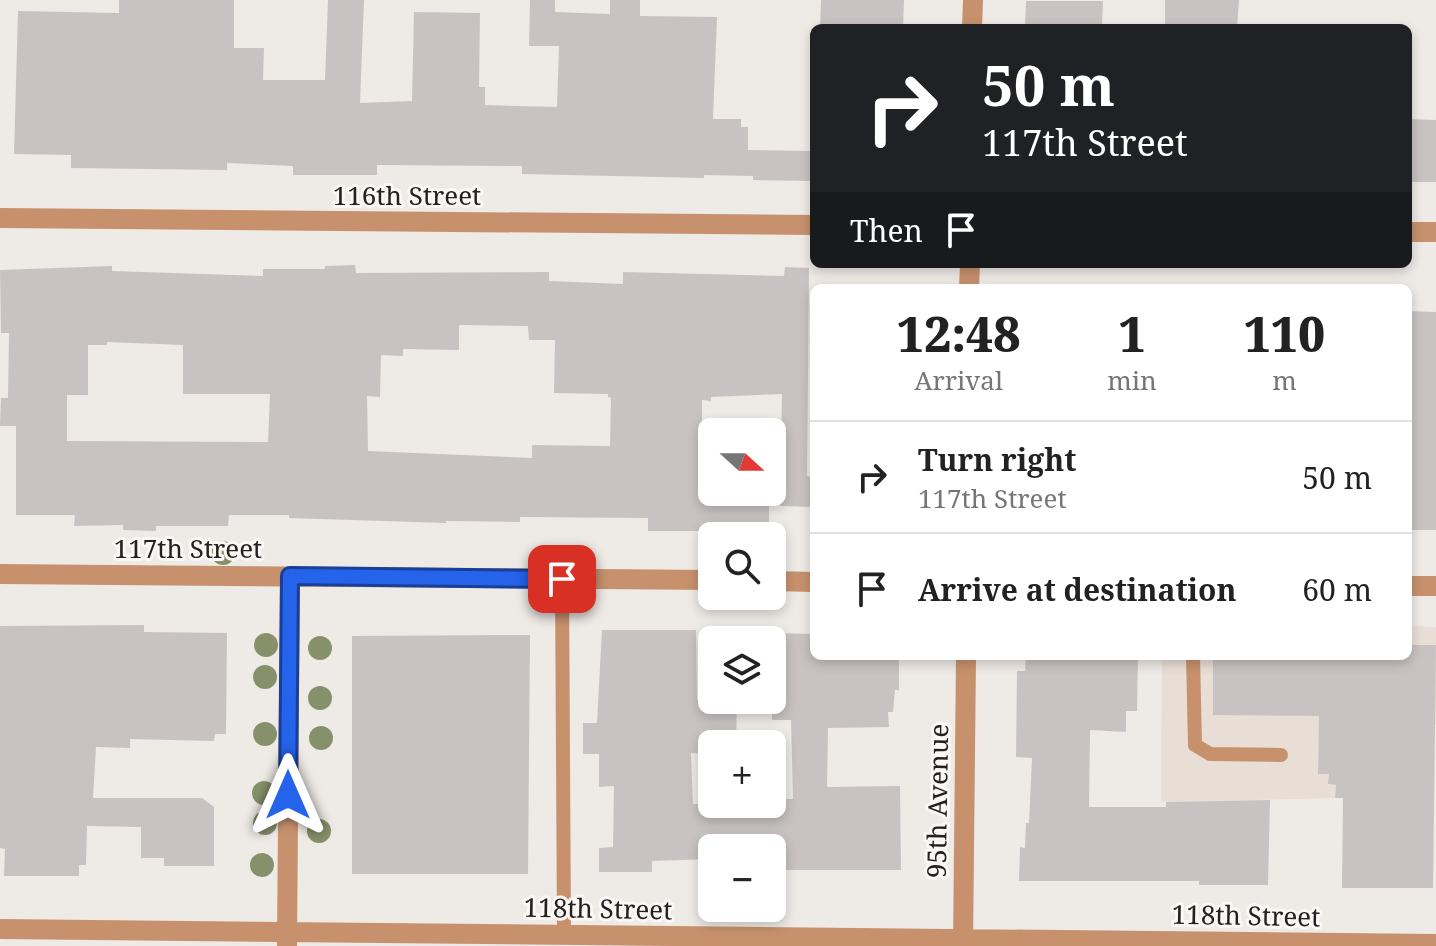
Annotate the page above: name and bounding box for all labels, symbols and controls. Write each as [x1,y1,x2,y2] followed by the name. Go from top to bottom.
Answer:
[982,46,1115,122] text: 50 m
[850,56,954,160] icon: right
[982,118,1188,167] text: 117th Street
[333,177,481,213] street label: 116th Street
[939,208,983,252] icon: arrive
[850,210,923,251] text: Then
[897,301,1021,366] text: 12:48
[1118,301,1146,366] text: 1
[1244,301,1325,366] text: 110
[914,362,1003,398] text: Arrival
[1107,362,1157,398] text: min
[1272,362,1297,398] text: m
[698,418,786,506] north arrow
[698,418,786,922] map controls
[918,439,1076,480] text: Turn right
[850,455,894,499] icon: right
[1302,457,1372,498] text: 50 m
[918,480,1067,516] text: 117th Street
[698,522,786,610] button: search
[114,530,262,566] street label: 117th Street
[528,545,596,613] pin
[540,557,584,601] icon: arrive
[850,567,894,611] icon: arrive
[918,569,1237,610] text: Arrive at destination
[1302,569,1372,610] text: 60 m
[698,626,786,714] button: layers
[918,723,956,878] street label: 95th Avenue
[698,730,786,818] button: +
[246,753,330,837] position arrow
[698,834,786,922] button: −
[523,889,673,927] street label: 118th Street
[1171,896,1321,934] street label: 118th Street

